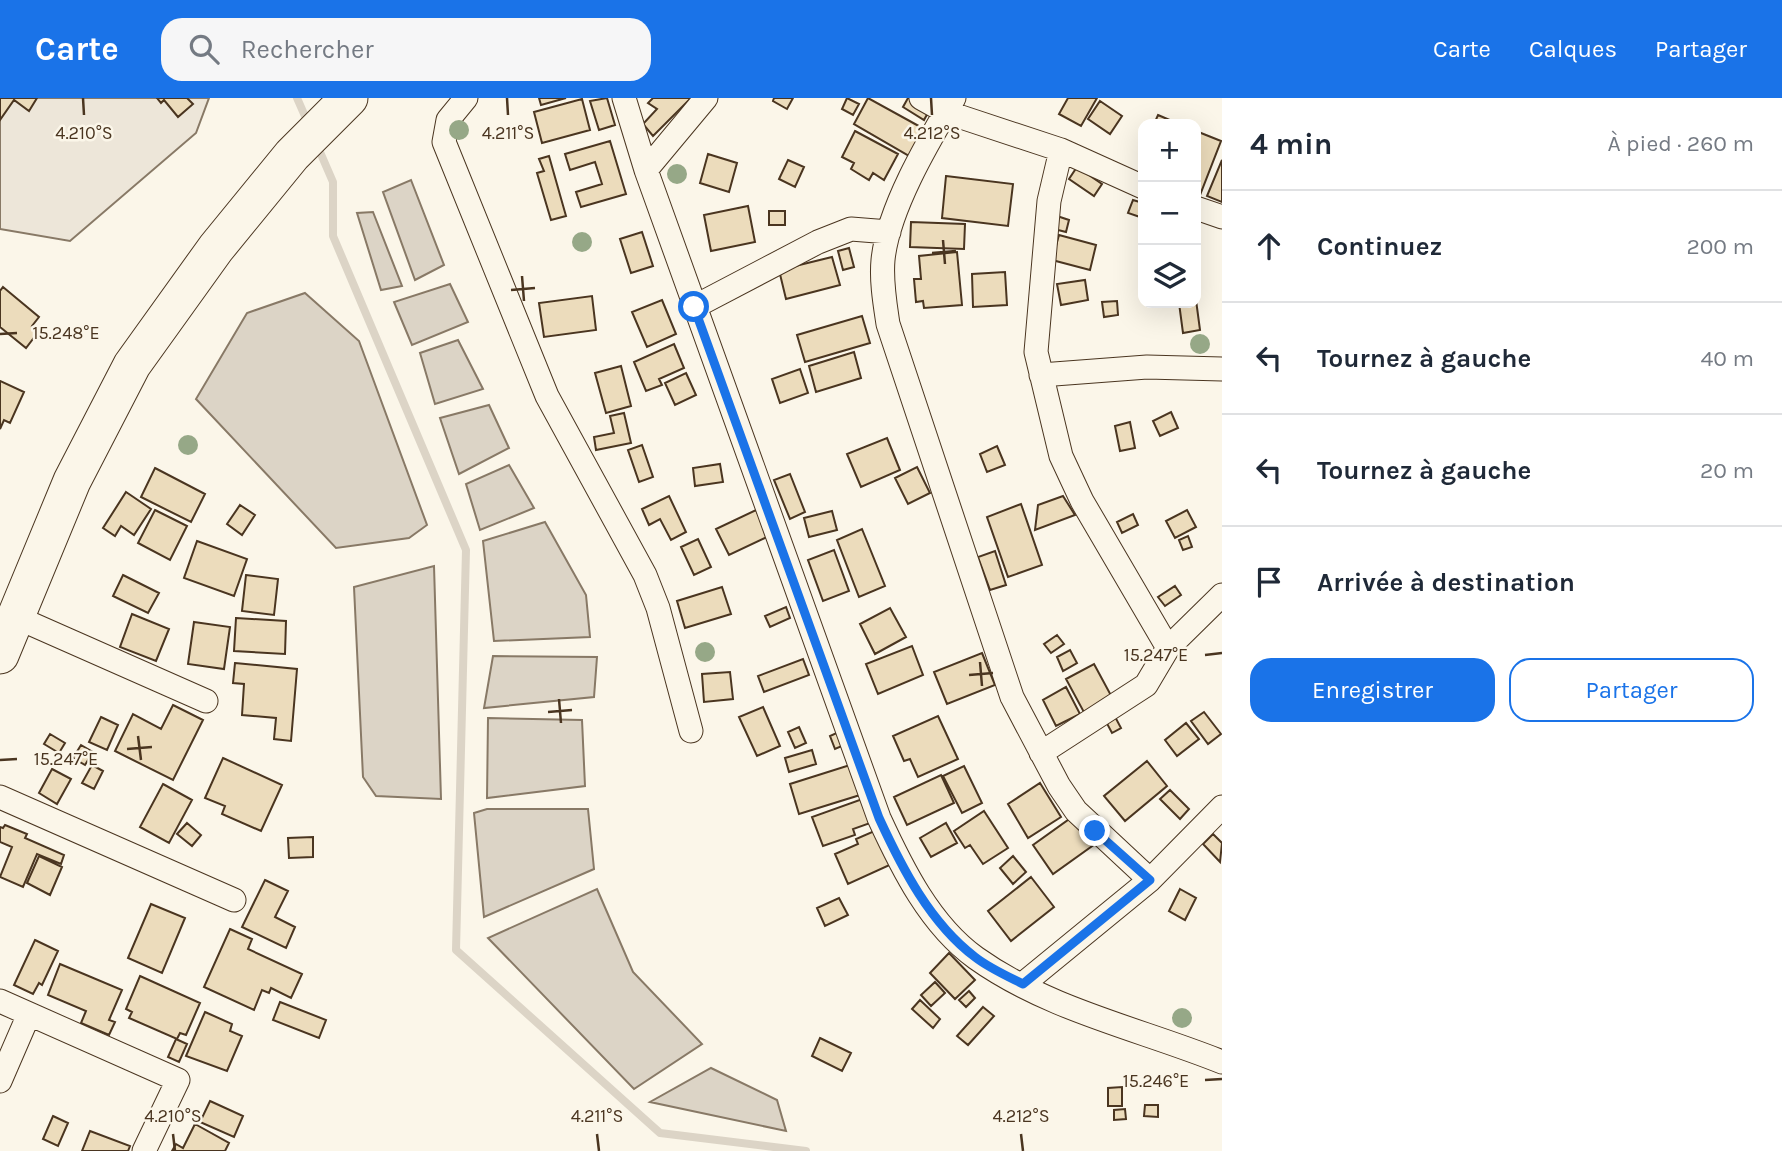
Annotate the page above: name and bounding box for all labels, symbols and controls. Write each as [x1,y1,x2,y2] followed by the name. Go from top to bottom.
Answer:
[161,18,651,81] search box
[35,30,119,68] text: Carte
[185,30,223,68] icon: search
[241,34,374,65] text: Rechercher
[1433,35,1491,63] text: Carte
[1529,35,1617,63] text: Calques
[1655,35,1747,63] text: Partager
[1138,119,1201,308] map controls
[1138,119,1201,182] button: +
[55,122,113,144] text: 4.210°S
[482,122,534,144] text: 4.211°S
[903,122,961,144] text: 4.212°S
[1250,126,1332,162] text: 4 min
[1607,130,1754,157] text: À pied · 260 m
[1138,182,1201,245] button: −
[1250,227,1288,265] icon: ahead
[1317,231,1442,262] text: Continuez
[1686,233,1754,260] text: 200 m
[1138,245,1201,308] button: layers
[678,291,709,322] route start
[32,322,100,344] text: 15.248°E
[1250,339,1288,377] icon: left
[1317,343,1531,374] text: Tournez à gauche
[1701,345,1754,372] text: 40 m
[1250,451,1288,489] icon: left
[1317,455,1531,486] text: Tournez à gauche
[1700,457,1754,484] text: 20 m
[1250,563,1288,601] icon: arrive
[1317,567,1575,598] text: Arrivée à destination
[1124,644,1188,666] text: 15.247°E
[1250,658,1495,722] button: Enregistrer
[1509,658,1754,722] button: Partager
[34,748,98,770] text: 15.247°E
[1079,815,1110,846] route end
[1123,1070,1189,1092] text: 15.246°E
[144,1105,202,1127] text: 4.210°S
[571,1105,623,1127] text: 4.211°S
[992,1105,1050,1127] text: 4.212°S

